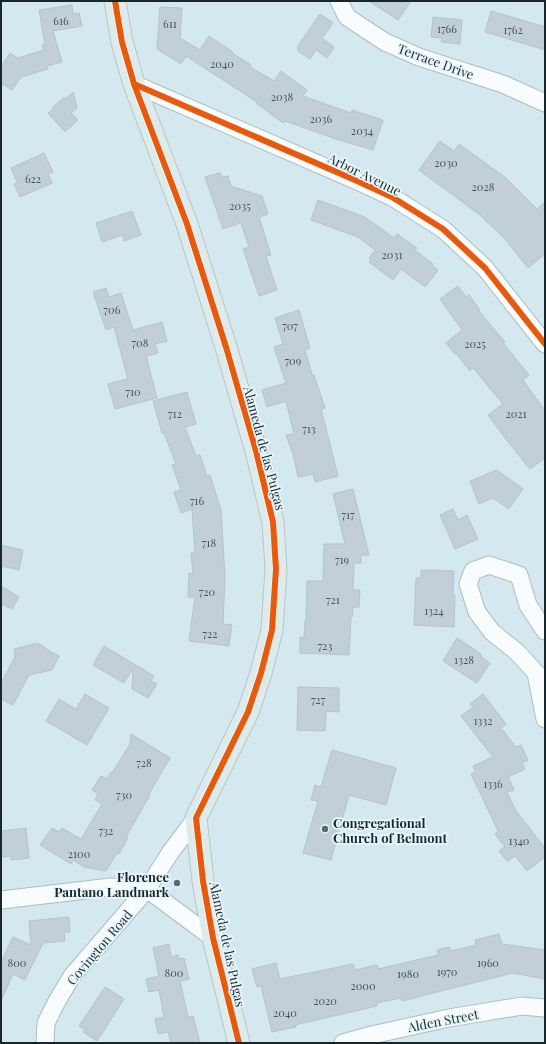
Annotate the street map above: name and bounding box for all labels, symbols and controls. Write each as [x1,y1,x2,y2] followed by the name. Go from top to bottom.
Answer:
[53,13,69,28] house number: 616
[163,16,177,31] house number: 611
[437,21,457,36] house number: 1766
[503,22,523,37] house number: 1762
[395,39,477,83] street label: Terrace Drive
[210,56,234,71] house number: 2040
[271,89,294,104] house number: 2038
[310,111,333,126] house number: 2036
[351,123,374,138] house number: 2034
[325,149,405,199] street label: Arbor Avenue
[434,155,458,170] house number: 2030
[25,171,41,186] house number: 622
[472,179,495,194] house number: 2028
[229,198,251,213] house number: 2035
[382,247,402,262] house number: 2031
[104,302,121,317] house number: 706
[282,318,298,333] house number: 707
[132,335,149,350] house number: 708
[464,336,486,351] house number: 2025
[285,353,302,368] house number: 709
[240,383,290,512] street label: Alameda de las Pulgas
[125,384,141,399] house number: 710
[168,406,182,421] house number: 712
[505,406,527,421] house number: 2021
[302,421,316,436] house number: 713
[190,493,204,508] house number: 716
[341,507,355,522] house number: 717
[202,535,216,550] house number: 718
[335,552,349,567] house number: 719
[199,584,216,599] house number: 720
[326,592,340,607] house number: 721
[424,603,444,618] house number: 1324
[202,626,218,641] house number: 722
[318,638,332,653] house number: 723
[454,652,474,667] house number: 1328
[311,692,326,707] house number: 727
[473,713,493,728] house number: 1332
[136,755,152,770] house number: 728
[483,776,503,791] house number: 1336
[116,787,132,802] house number: 730
[333,814,448,846] place label: Congregational Church of Belmont
[99,823,113,838] house number: 732
[320,824,330,834] marker: Congregational Church of Belmont
[509,833,530,848] house number: 1340
[68,846,91,861] house number: 2100
[54,868,169,900] place label: Florence Pantano Landmark
[172,878,182,888] marker: Florence Pantano Landmark
[206,879,250,1008] street label: Alameda de las Pulgas
[63,906,136,988] street label: Covington Road
[8,955,27,970] house number: 800
[477,955,499,970] house number: 1960
[437,964,458,979] house number: 1970
[165,965,184,980] house number: 800
[397,966,419,981] house number: 1980
[350,978,376,993] house number: 2000
[313,993,337,1008] house number: 2020
[273,1005,297,1020] house number: 2040
[405,1005,480,1035] street label: Alden Street

